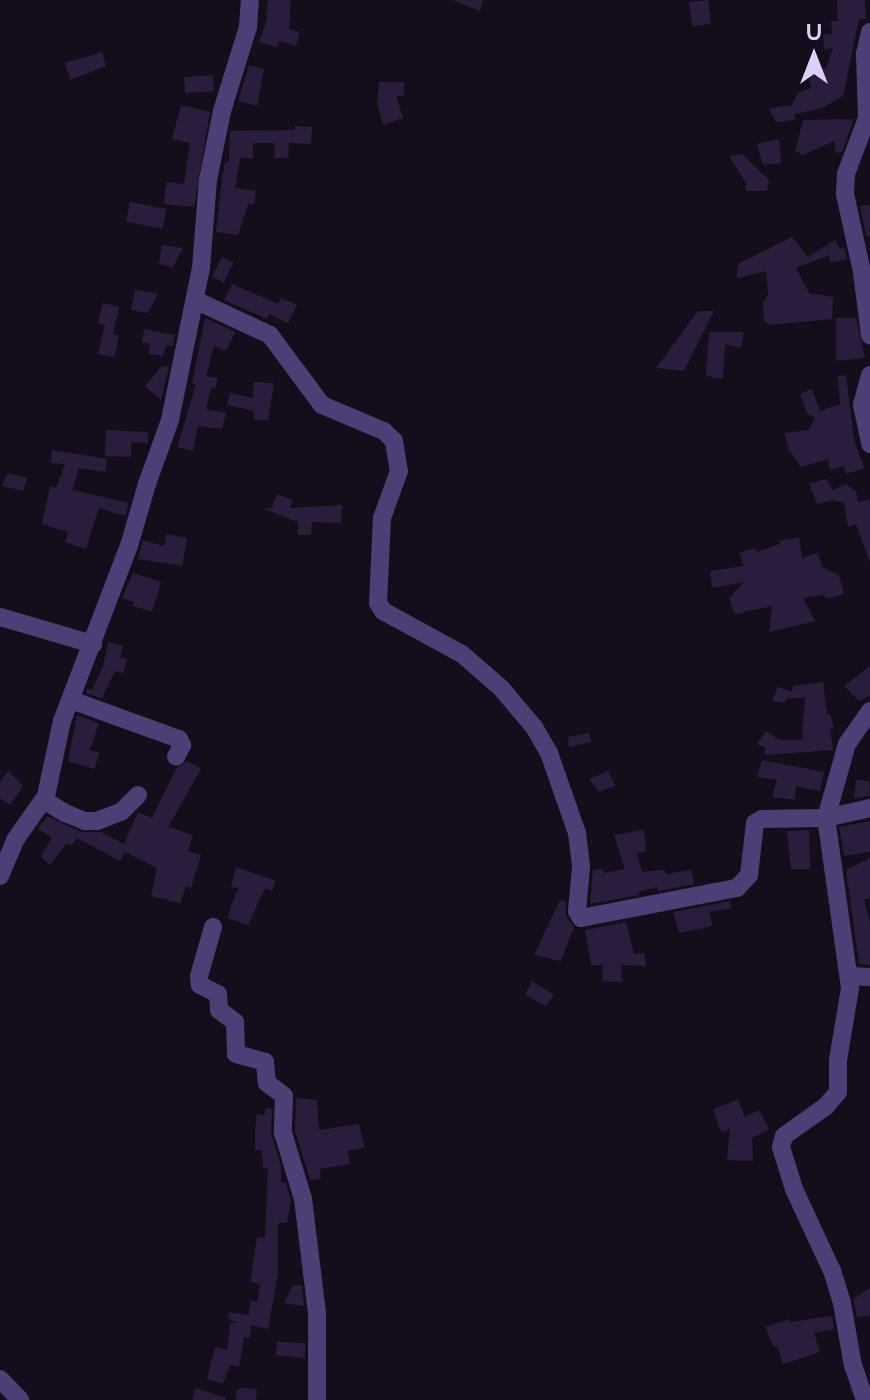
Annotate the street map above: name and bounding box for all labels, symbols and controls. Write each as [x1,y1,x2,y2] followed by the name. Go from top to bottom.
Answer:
[774,16,854,96] north arrow
[806,19,822,45] text: U

